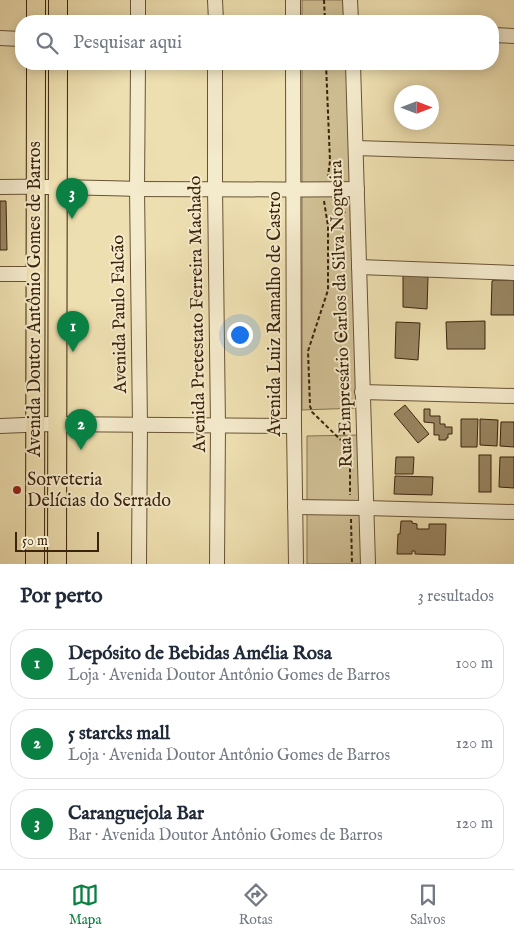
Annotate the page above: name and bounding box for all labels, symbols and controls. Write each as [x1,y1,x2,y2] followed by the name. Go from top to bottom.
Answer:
[15,15,499,70] search box
[33,29,61,57] icon: search
[73,31,182,55] text: Pesquisar aqui
[394,85,439,130] north arrow
[24,141,47,458] street label: Avenida Doutor Antônio Gomes de Barros
[325,160,359,468] street label: Rua Empresário Carlos da Silva Nogueira
[184,175,212,453] street label: Avenida Pretestato Ferreira Machado
[56,178,88,219] pin: 3
[264,191,287,438] street label: Avenida Luiz Ramalho de Castro
[107,234,133,394] street label: Avenida Paulo Falcão
[57,311,89,352] pin: 1
[227,322,253,348] your location
[65,409,97,450] pin: 2
[27,469,171,513] place label: Sorveteria Delícias do Serrado
[11,484,23,496] marker: Sorveteria Delícias do Serrado
[15,529,99,552] scale bar
[22,532,48,550] text: 50 m
[20,583,102,610] text: Por perto
[418,587,494,607] text: 3 resultados
[68,642,332,666] text: Depósito de Bebidas Amélia Rosa
[34,654,40,674] text: 1
[456,654,493,674] text: 100 m
[68,666,390,686] text: Loja · Avenida Doutor Antônio Gomes de Barros
[68,722,170,746] text: 5 starcks mall
[33,734,41,754] text: 2
[456,734,493,754] text: 120 m
[68,746,390,766] text: Loja · Avenida Doutor Antônio Gomes de Barros
[68,802,204,826] text: Caranguejola Bar
[34,814,40,834] text: 3
[456,814,493,834] text: 120 m
[68,826,383,846] text: Bar · Avenida Doutor Antônio Gomes de Barros
[69,881,101,929] tab: Mapa
[239,881,273,929] tab: Rotas
[410,881,445,929] tab: Salvos

